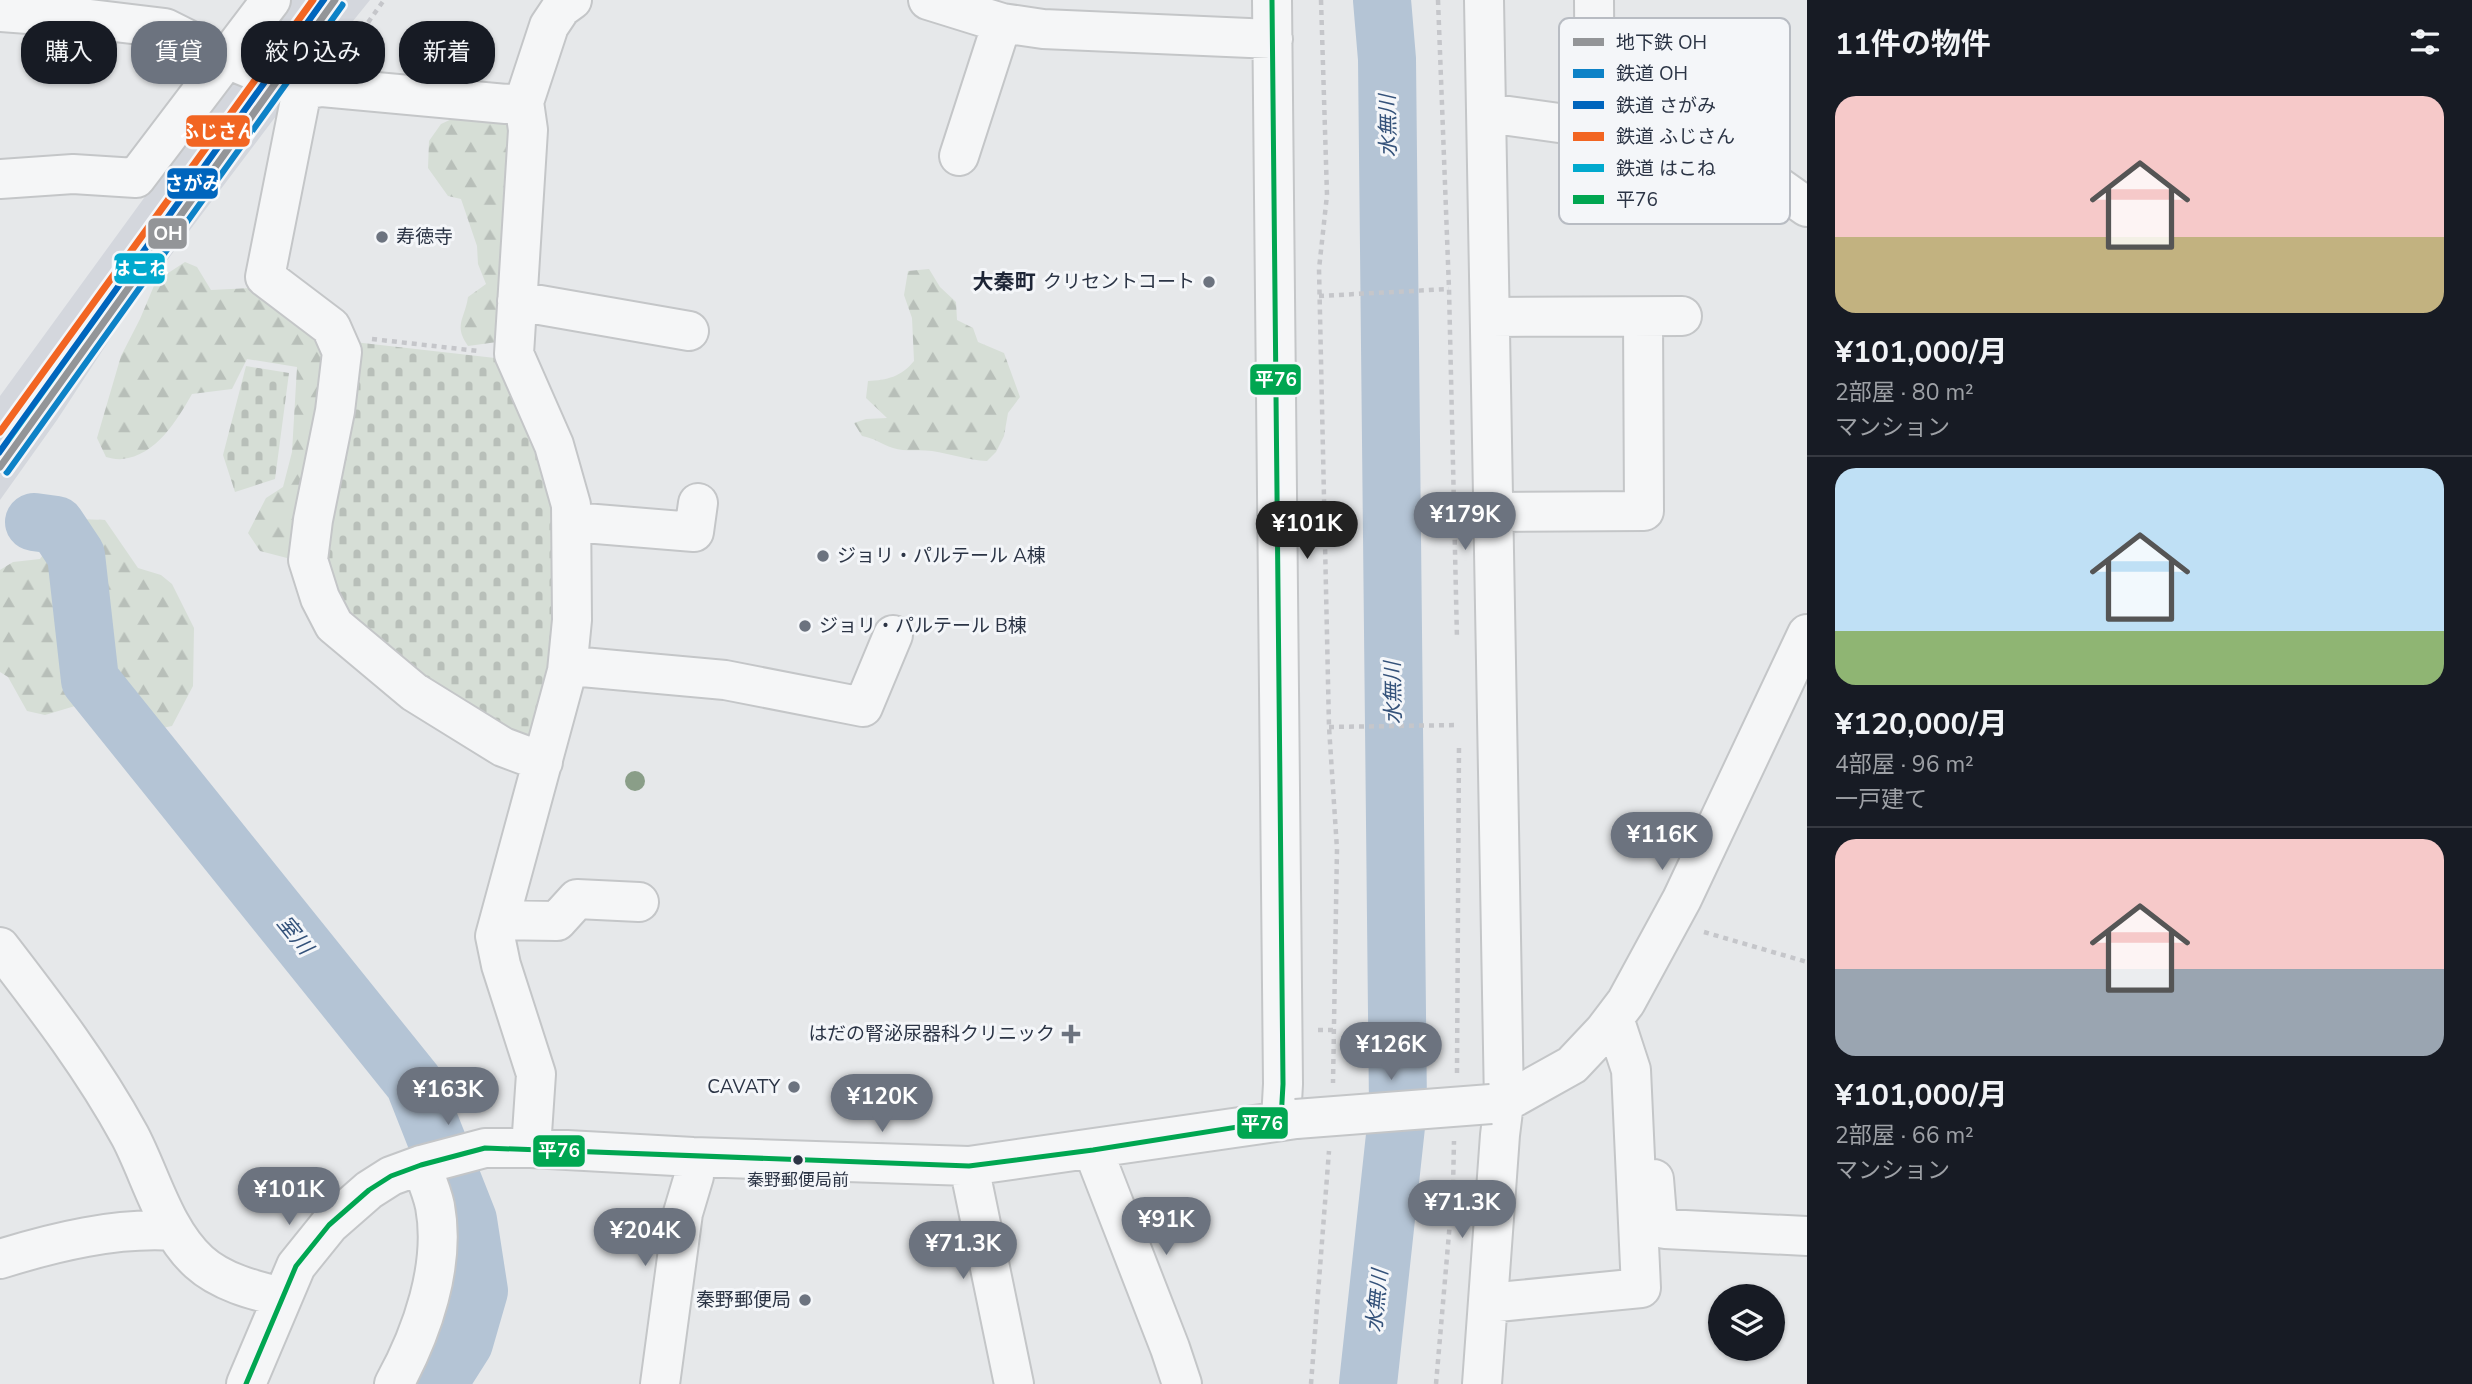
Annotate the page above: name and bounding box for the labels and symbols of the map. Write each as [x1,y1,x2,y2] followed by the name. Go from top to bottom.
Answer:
[1559,18,1790,224] legend
[1616,30,1707,56] text: 地下鉄 OH
[1616,61,1688,87] text: 鉄道 OH
[1373,92,1403,158] water label: 水無川
[1616,93,1716,119] text: 鉄道 さがみ
[185,114,251,148] line badge: ふじさん
[180,119,256,145] text: ふじさん
[1616,124,1735,150] text: 鉄道 ふじさん
[1616,156,1716,182] text: 鉄道 はこね
[166,167,219,200] line badge: さがみ
[164,171,222,197] text: さがみ
[1616,187,1658,213] text: 平76
[147,217,188,250] line badge: OH
[153,221,183,247] text: OH
[396,224,453,250] place label: 寿徳寺
[374,229,390,245] marker: 寿徳寺
[113,252,166,285] line badge: はこね
[111,256,169,282] text: はこね
[973,268,1036,296] district label: 大秦町
[1043,269,1195,295] place label: クリセントコート
[1201,274,1217,290] marker: クリセントコート
[1249,363,1302,396] line badge: 平76
[1255,367,1297,393] text: 平76
[1416,492,1514,552] pin: ¥179K
[1258,502,1356,561] pin: ¥101K
[837,543,1046,569] place label: ジョリ・パルテール A棟
[815,548,831,564] marker: ジョリ・パルテール A棟
[819,613,1027,639] place label: ジョリ・パルテール B棟
[797,618,813,634] marker: ジョリ・パルテール B棟
[1378,659,1408,725] water label: 水無川
[1613,812,1711,872] pin: ¥116K
[271,910,320,962] water label: 室川
[808,1021,1055,1047] place label: はだの腎泌尿器科クリニック
[1342,1023,1440,1082] pin: ¥126K
[1061,1024,1081,1044] marker: はだの腎泌尿器科クリニック
[399,1068,497,1127] pin: ¥163K
[707,1074,781,1100] place label: CAVATY
[833,1074,931,1134] pin: ¥120K
[786,1079,802,1095] marker: CAVATY
[1236,1106,1289,1140] line badge: 平76
[1241,1111,1283,1137] text: 平76
[532,1134,586,1168] line badge: 平76
[538,1138,580,1164] text: 平76
[791,1153,805,1167] marker: 秦野郵便局前
[240,1168,338,1227] pin: ¥101K
[747,1169,849,1192] place label: 秦野郵便局前
[1405,1180,1519,1240] pin: ¥71.3K
[1125,1198,1207,1257] pin: ¥91K
[596,1208,694,1268] pin: ¥204K
[906,1222,1020,1281] pin: ¥71.3K
[1360,1266,1394,1334] water label: 水無川
[696,1287,791,1313] place label: 秦野郵便局
[797,1292,813,1308] marker: 秦野郵便局

